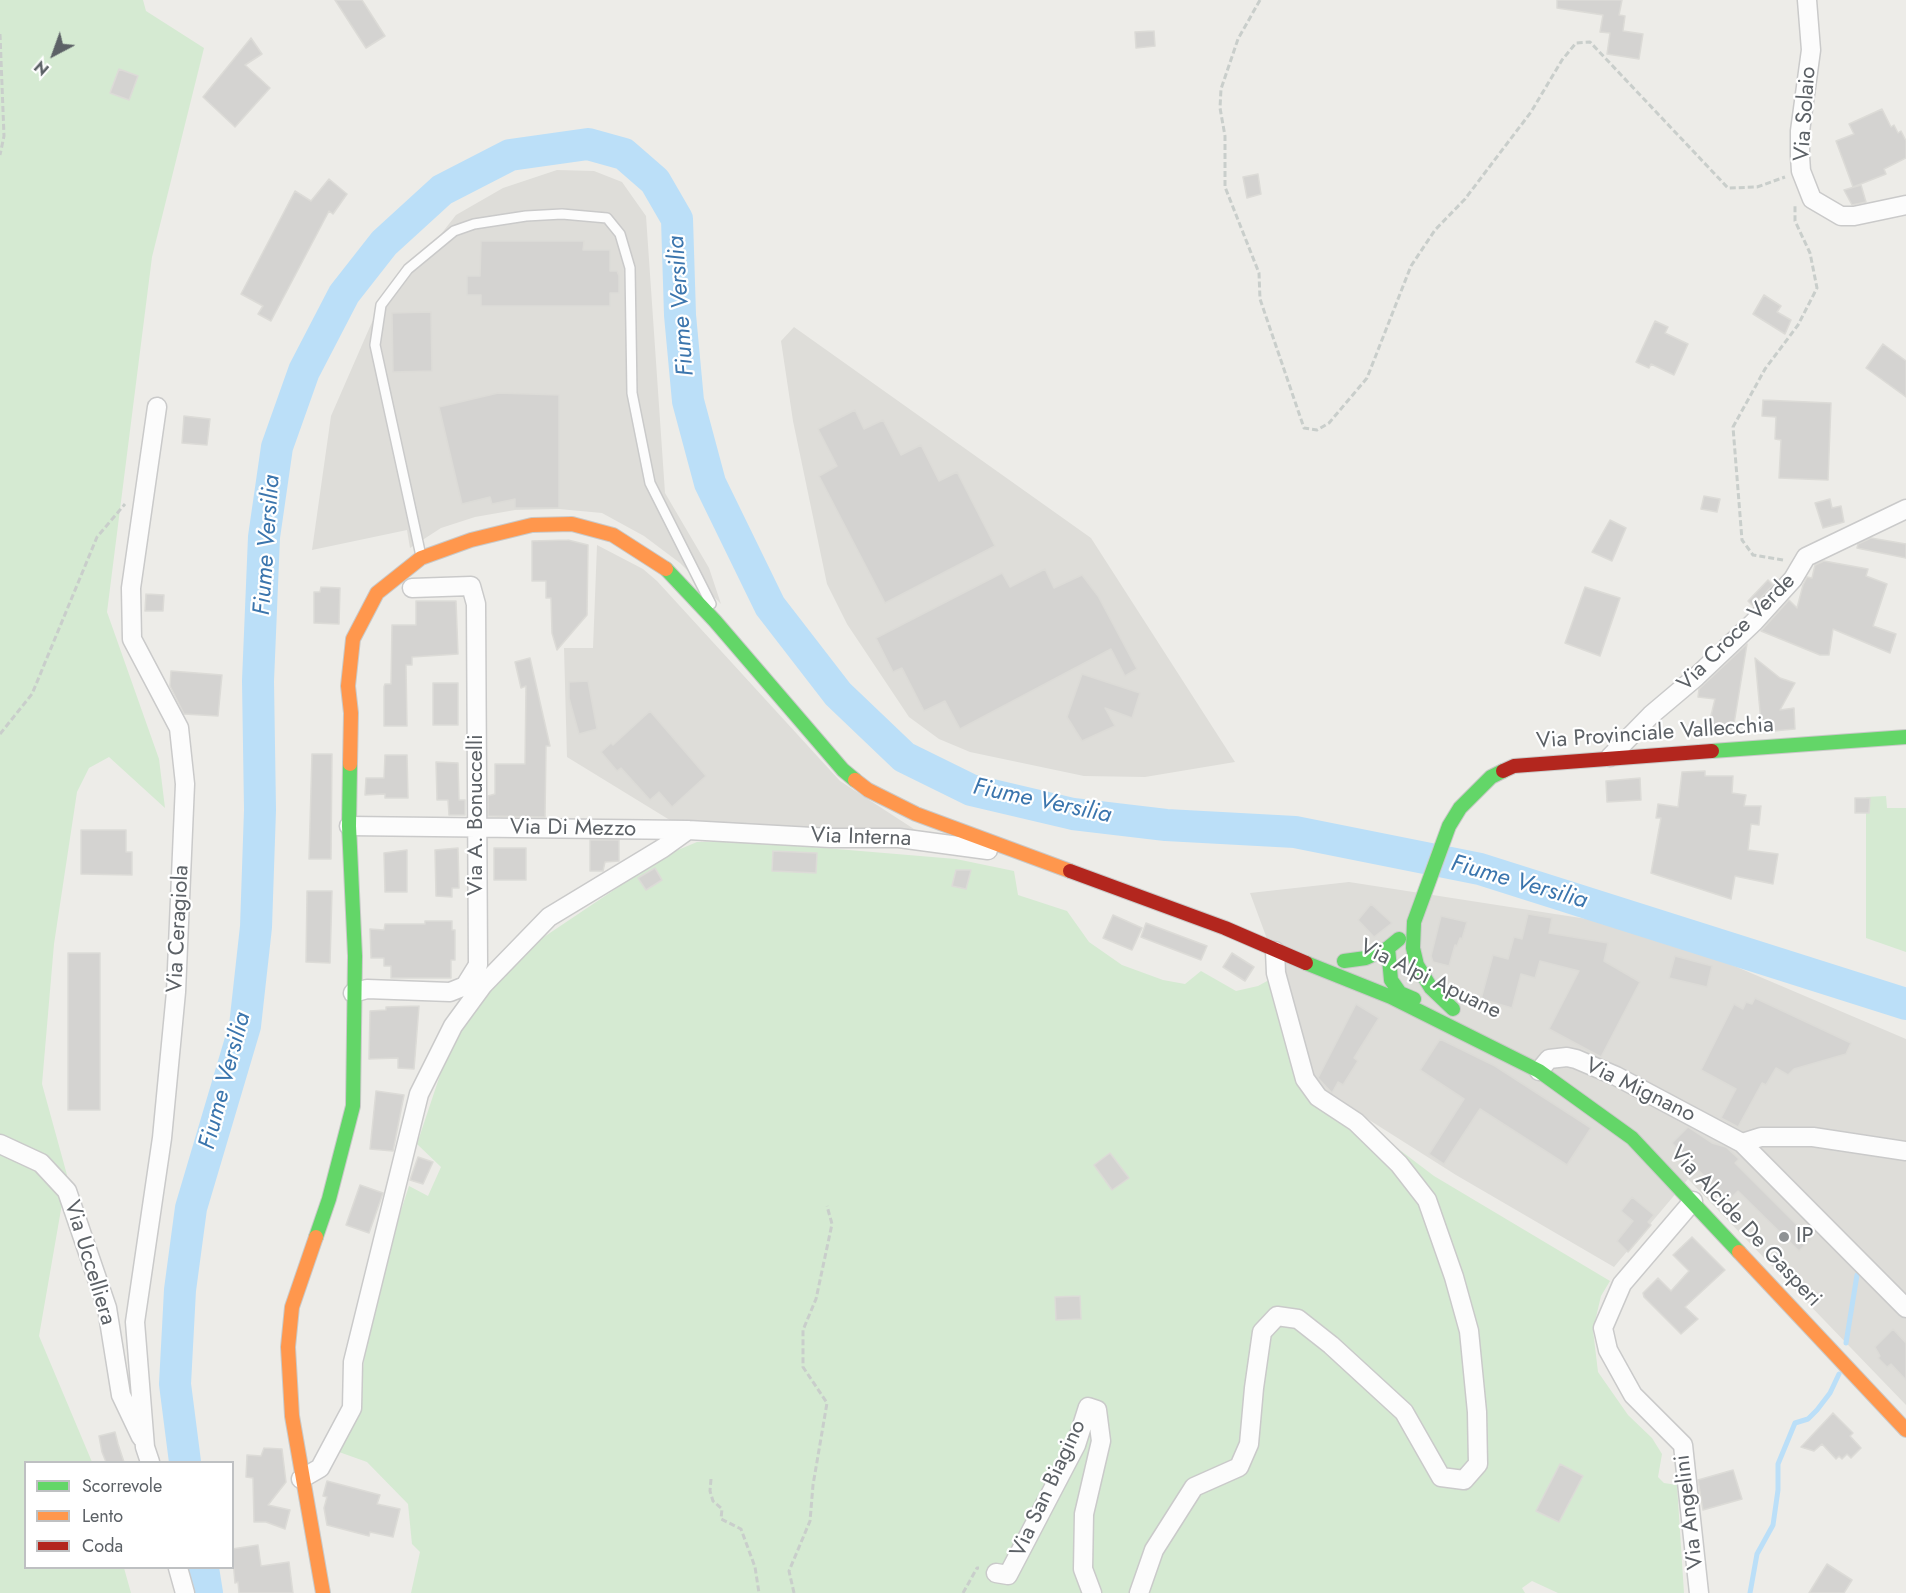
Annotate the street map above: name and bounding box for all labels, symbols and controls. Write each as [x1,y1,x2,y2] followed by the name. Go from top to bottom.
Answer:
[24,24,84,84] north arrow
[30,55,54,81] text: N
[1790,66,1822,162] street label: Via Solaio
[663,235,701,377] water label: Fiume Versilia
[249,474,287,616] water label: Fiume Versilia
[1673,569,1801,697] street label: Via Croce Verde
[1535,713,1775,755] street label: Via Provinciale Vallecchia
[464,734,490,896] street label: Via A. Bonuccelli
[970,773,1114,831] water label: Fiume Versilia
[510,815,636,843] street label: Via Di Mezzo
[810,823,912,853] street label: Via Interna
[1447,850,1591,916] water label: Fiume Versilia
[162,864,196,994] street label: Via Ceragiola
[1355,934,1505,1026] street label: Via Alpi Apuane
[194,1009,258,1153] water label: Fiume Versilia
[1581,1053,1699,1129] street label: Via Mignano
[1664,1141,1826,1313] street label: Via Alcide De Gasperi
[58,1198,120,1328] street label: Via Uccelliera
[1796,1224,1813,1250] place label: IP
[1777,1230,1791,1244] marker: IP
[1006,1416,1092,1562] street label: Via San Biagino
[1670,1453,1710,1571] street label: Via Angelini
[24,1461,234,1569] legend
[82,1473,162,1499] text: Scorrevole
[82,1503,123,1529] text: Lento
[82,1533,123,1559] text: Coda

